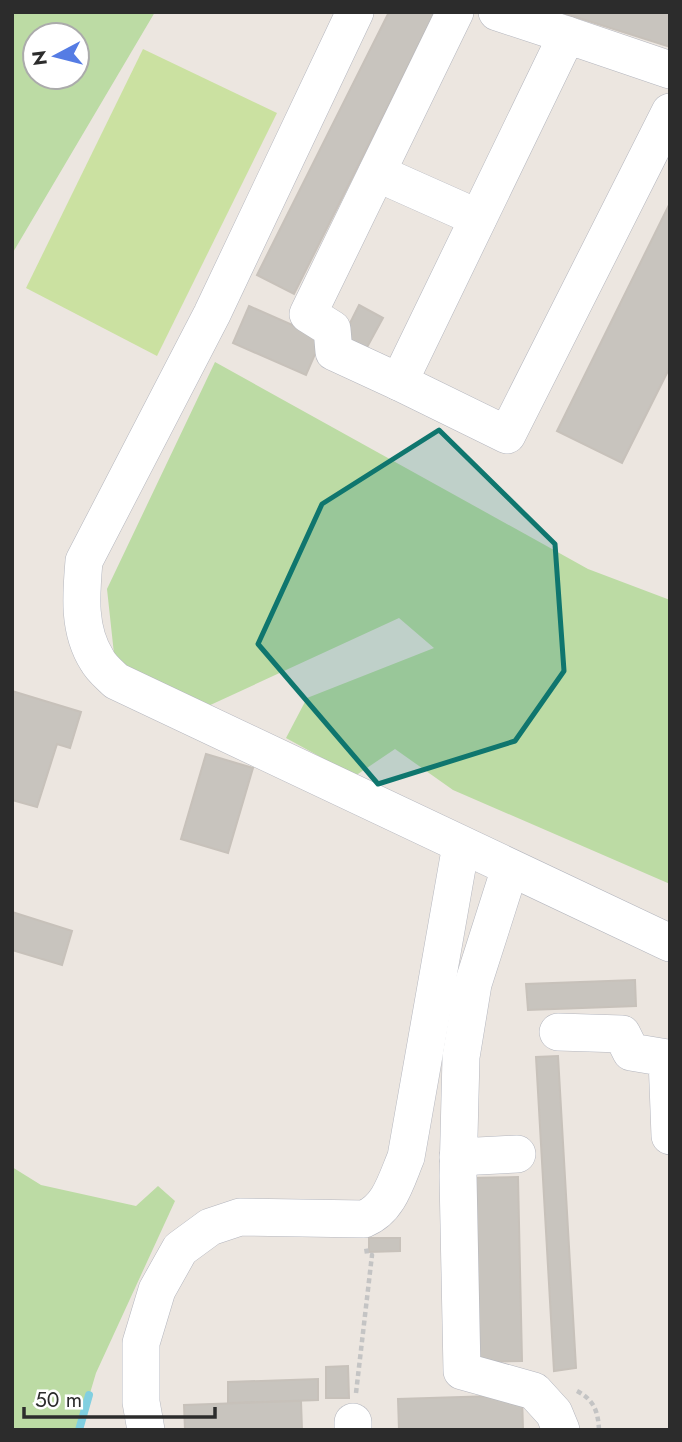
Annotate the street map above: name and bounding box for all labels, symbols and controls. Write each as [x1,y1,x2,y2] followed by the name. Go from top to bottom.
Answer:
[21,21,91,91] north arrow
[25,49,54,67] text: N
[24,1376,215,1420] scale bar
[35,1385,82,1415] text: 50 m

